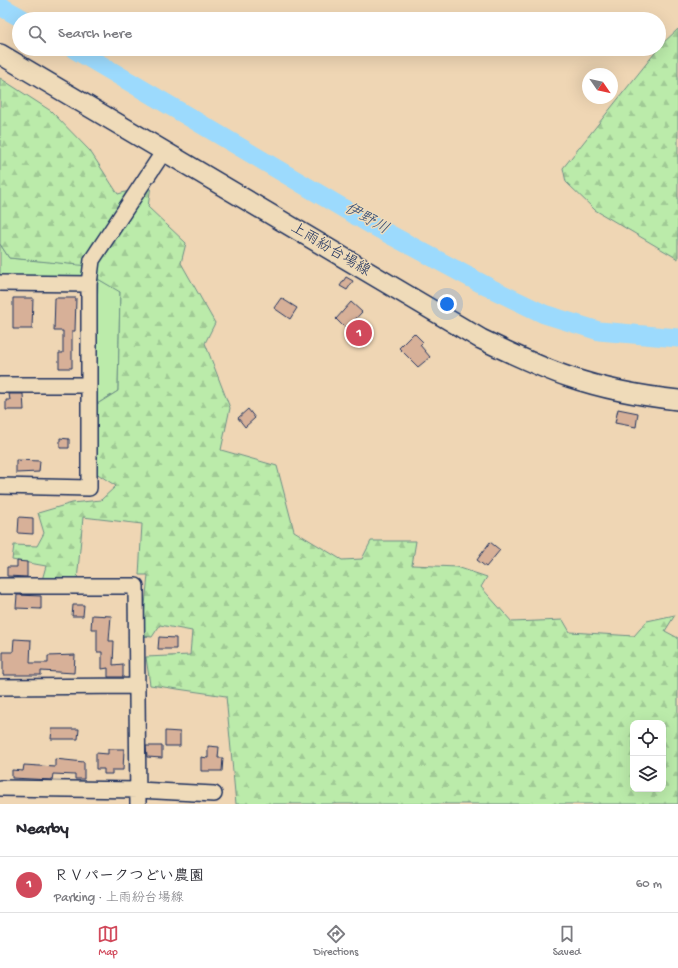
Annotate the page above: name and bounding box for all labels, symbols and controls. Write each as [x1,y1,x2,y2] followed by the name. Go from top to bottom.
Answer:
[12,12,666,56] search box
[26,23,48,45] icon: search
[58,25,132,43] text: Search here
[582,68,618,104] north arrow
[340,199,392,240] water label: 伊野川
[287,218,374,281] street label: 上雨紛台場線
[437,294,457,314] your location
[346,318,372,348] pin: 1
[630,720,666,792] map controls
[630,720,666,756] button: locate
[630,756,666,792] button: layers
[16,820,69,840] text: Nearby
[54,868,204,886] text: ＲＶパークつどい農園
[26,877,32,892] text: 1
[636,877,662,892] text: 60 m
[54,891,183,906] text: Parking · 上雨紛台場線
[97,923,119,959] tab: Map
[314,923,358,959] tab: Directions
[553,923,581,959] tab: Saved

